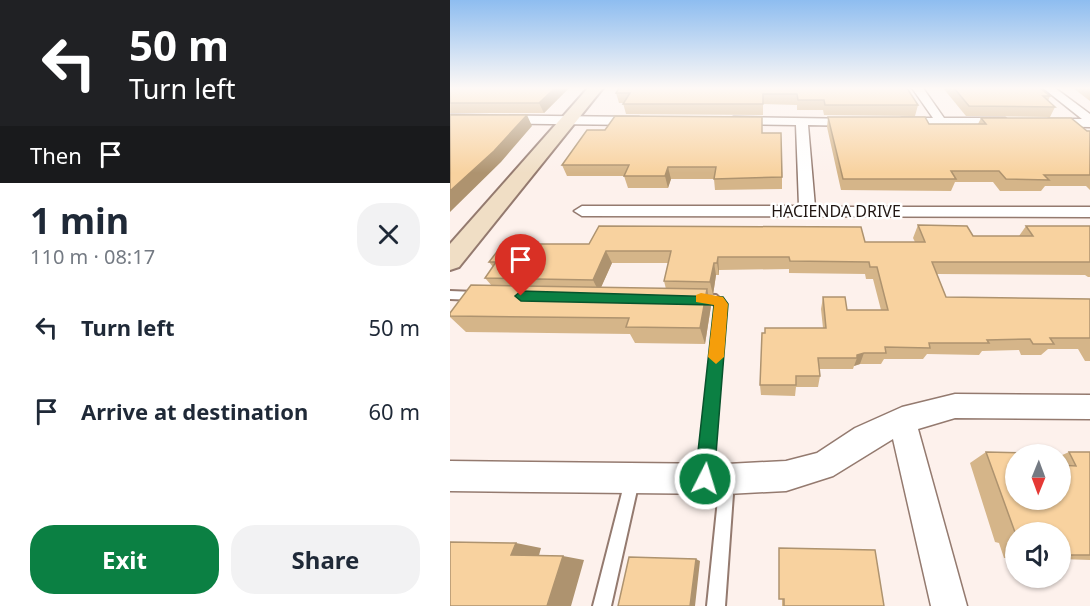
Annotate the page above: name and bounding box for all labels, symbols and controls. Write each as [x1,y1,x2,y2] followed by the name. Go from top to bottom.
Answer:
[129,16,229,73] text: 50 m
[30,24,108,102] icon: left
[129,70,235,107] text: Turn left
[94,138,127,171] icon: arrive
[30,140,82,170] text: Then
[30,196,129,245] text: 1 min
[771,200,901,222] street label: HACIENDA DRIVE
[357,203,420,266] button: close
[495,234,546,296] pin
[30,243,155,270] text: 110 m · 08:17
[504,243,537,276] icon: arrive
[30,311,63,344] icon: left
[81,312,175,342] text: Turn left
[369,312,420,342] text: 50 m
[30,395,63,428] icon: arrive
[81,396,308,426] text: Arrive at destination
[369,396,420,426] text: 60 m
[1005,444,1071,510] north arrow
[1005,444,1071,588] map controls
[673,447,737,511] position arrow
[1005,522,1071,588] button: sound
[30,525,219,594] button: Exit
[231,525,420,594] button: Share

